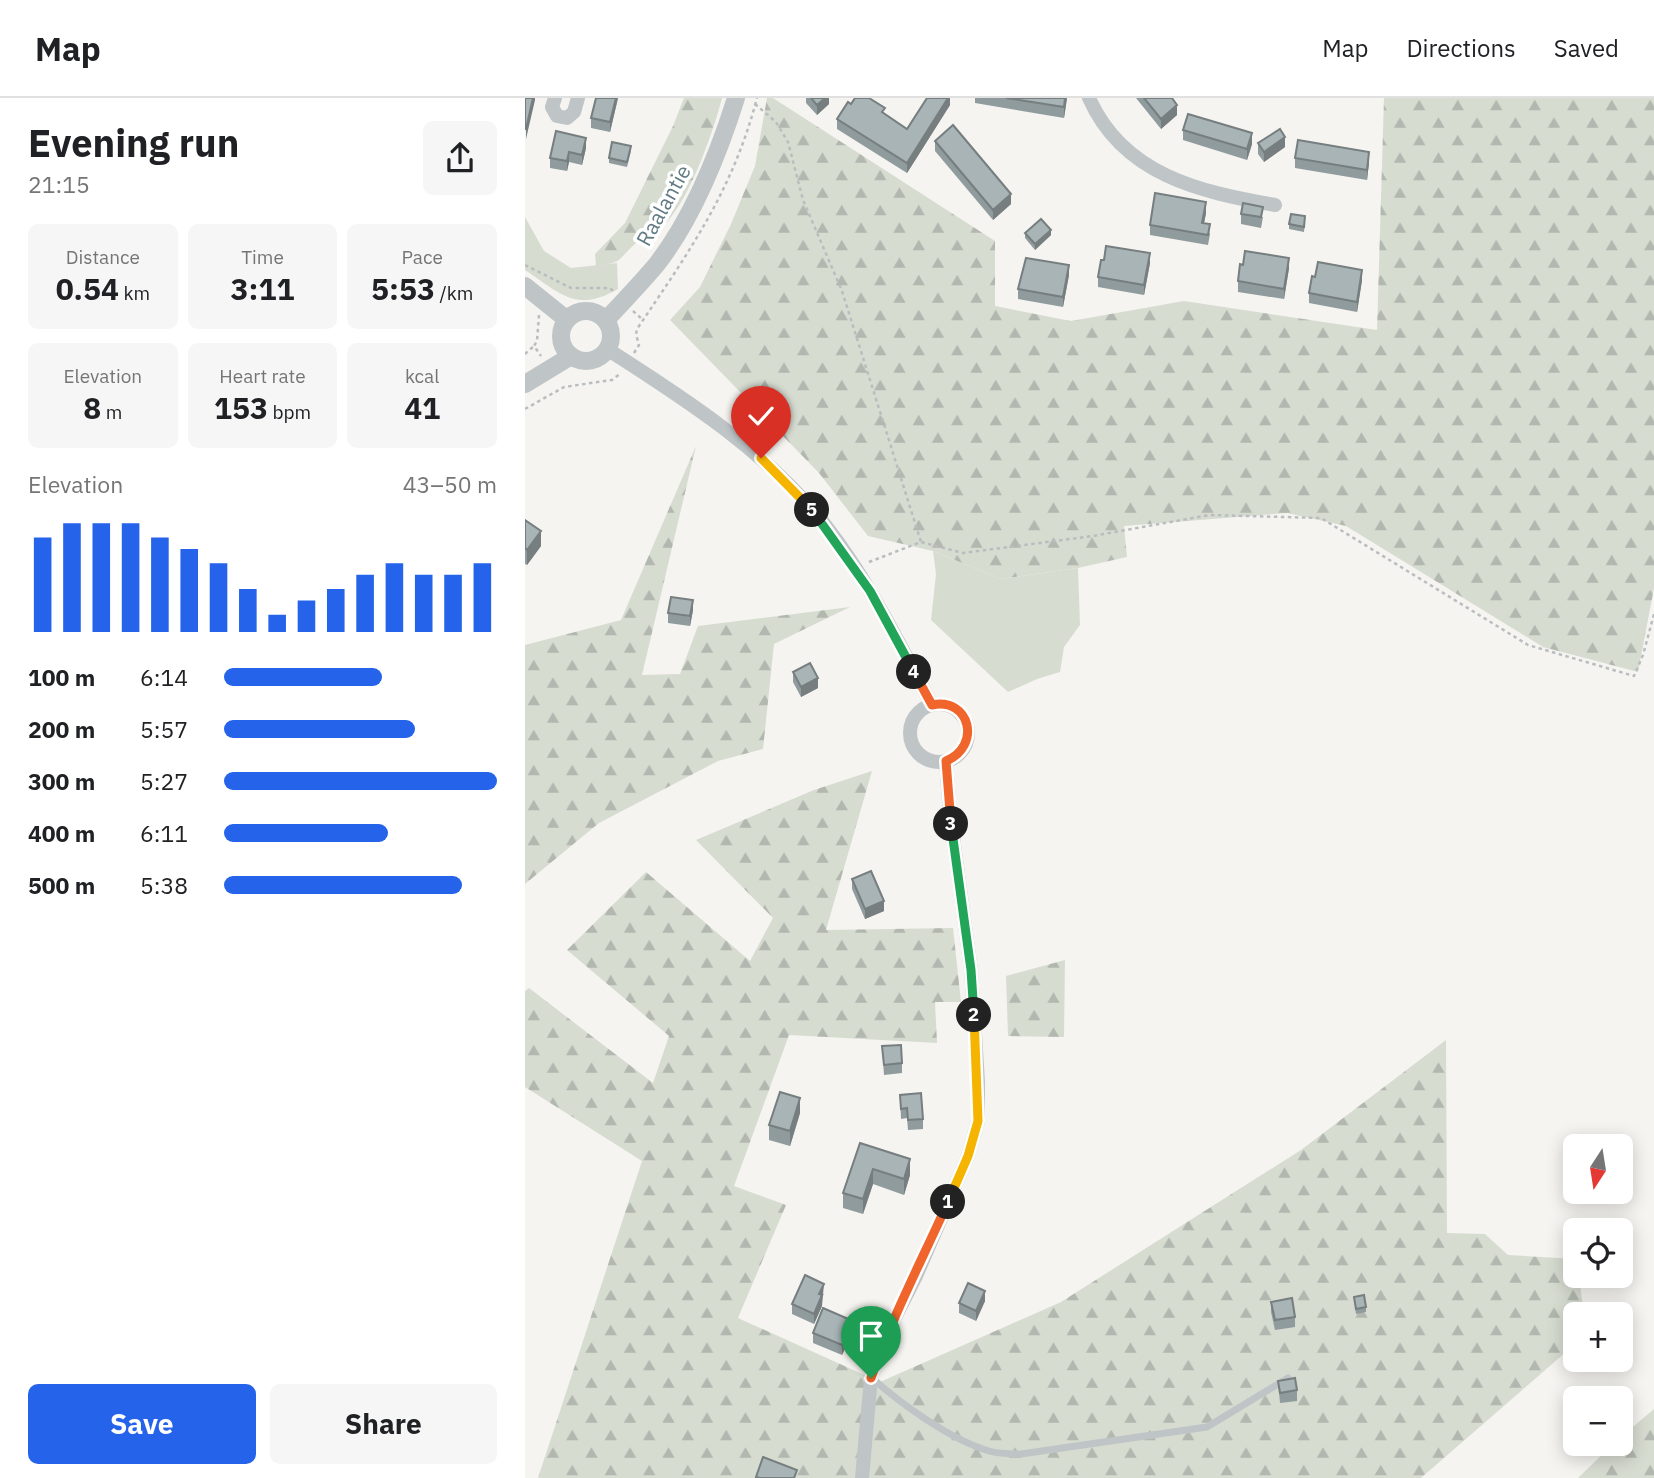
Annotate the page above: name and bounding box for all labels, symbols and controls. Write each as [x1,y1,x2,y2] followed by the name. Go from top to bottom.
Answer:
[35,27,101,70] text: Map
[1322,32,1368,64] text: Map
[1406,32,1516,64] text: Directions
[1554,32,1619,64] text: Saved
[28,118,239,167] text: Evening run
[423,121,497,195] button: share
[629,159,697,251] street label: Raalantie
[28,169,90,199] text: 21:15
[66,245,140,269] text: Distance
[241,245,284,269] text: Time
[401,245,443,269] text: Pace
[56,269,119,308] text: 0.54
[231,269,294,308] text: 3:11
[371,269,435,308] text: 5:53
[119,281,150,305] text: km
[435,281,473,305] text: /km
[63,364,142,388] text: Elevation
[219,364,306,388] text: Heart rate
[405,364,439,388] text: kcal
[731,386,791,458] pin
[83,388,101,427] text: 8
[214,388,268,427] text: 153
[404,388,440,427] text: 41
[742,397,780,435] icon: check
[101,400,122,424] text: m
[268,400,311,424] text: bpm
[28,469,123,499] text: Elevation
[403,469,497,499] text: 43–50 m
[795,492,829,528] pin: 5
[806,497,817,521] text: 5
[897,654,931,690] pin: 4
[908,659,919,683] text: 4
[28,662,95,692] text: 100 m
[140,662,188,692] text: 6:14
[28,714,95,744] text: 200 m
[140,714,188,744] text: 5:57
[28,766,95,796] text: 300 m
[140,766,188,796] text: 5:27
[933,806,969,842] pin: 3
[945,811,956,835] text: 3
[28,818,95,848] text: 400 m
[140,818,188,848] text: 6:11
[28,870,95,900] text: 500 m
[140,870,188,900] text: 5:38
[957,998,991,1032] pin: 2
[968,1002,979,1026] text: 2
[1563,1134,1633,1204] north arrow
[1563,1134,1633,1456] map controls
[931,1184,965,1220] pin: 1
[942,1189,953,1213] text: 1
[1563,1218,1633,1288] button: locate
[1563,1302,1633,1372] button: +
[841,1306,901,1378] pin
[852,1317,890,1355] icon: arrive
[28,1384,256,1464] button: Save
[270,1384,497,1464] button: Share
[1563,1386,1633,1456] button: −

